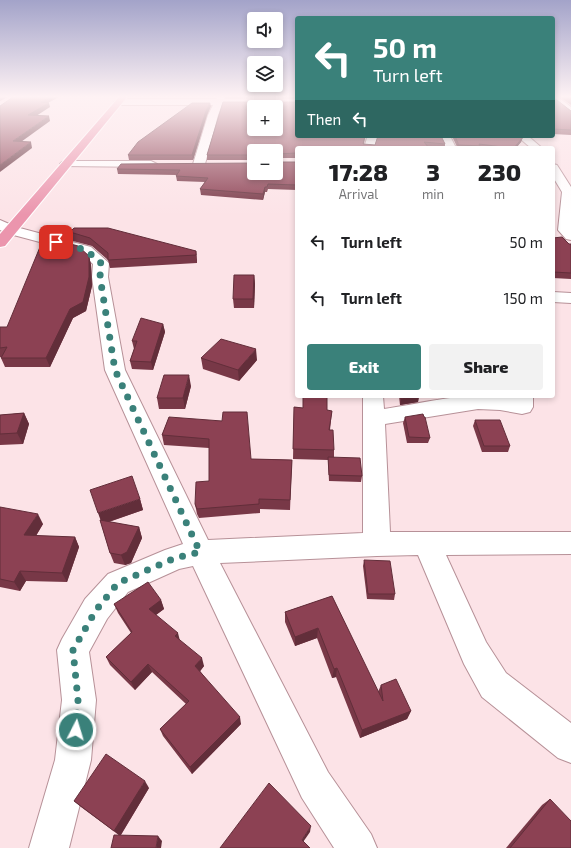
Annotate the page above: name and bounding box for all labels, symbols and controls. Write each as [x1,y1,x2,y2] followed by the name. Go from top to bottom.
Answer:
[247,12,283,180] map controls
[247,12,283,48] button: sound
[373,30,437,64] text: 50 m
[307,32,359,84] icon: left
[247,56,283,92] button: layers
[373,64,443,86] text: Turn left
[247,100,283,136] button: +
[349,108,371,130] icon: left
[307,110,341,128] text: Then
[247,144,283,180] button: −
[329,157,388,186] text: 17:28
[426,157,440,186] text: 3
[478,157,521,186] text: 230
[339,186,378,202] text: Arrival
[422,186,444,202] text: min
[494,186,505,202] text: m
[39,225,73,259] pin
[45,231,67,253] icon: arrive
[307,231,329,253] icon: left
[341,233,402,251] text: Turn left
[509,233,543,251] text: 50 m
[307,287,329,309] icon: left
[341,289,402,307] text: Turn left
[503,289,543,307] text: 150 m
[307,344,421,390] button: Exit
[429,344,543,390] button: Share
[55,709,97,751] position arrow

